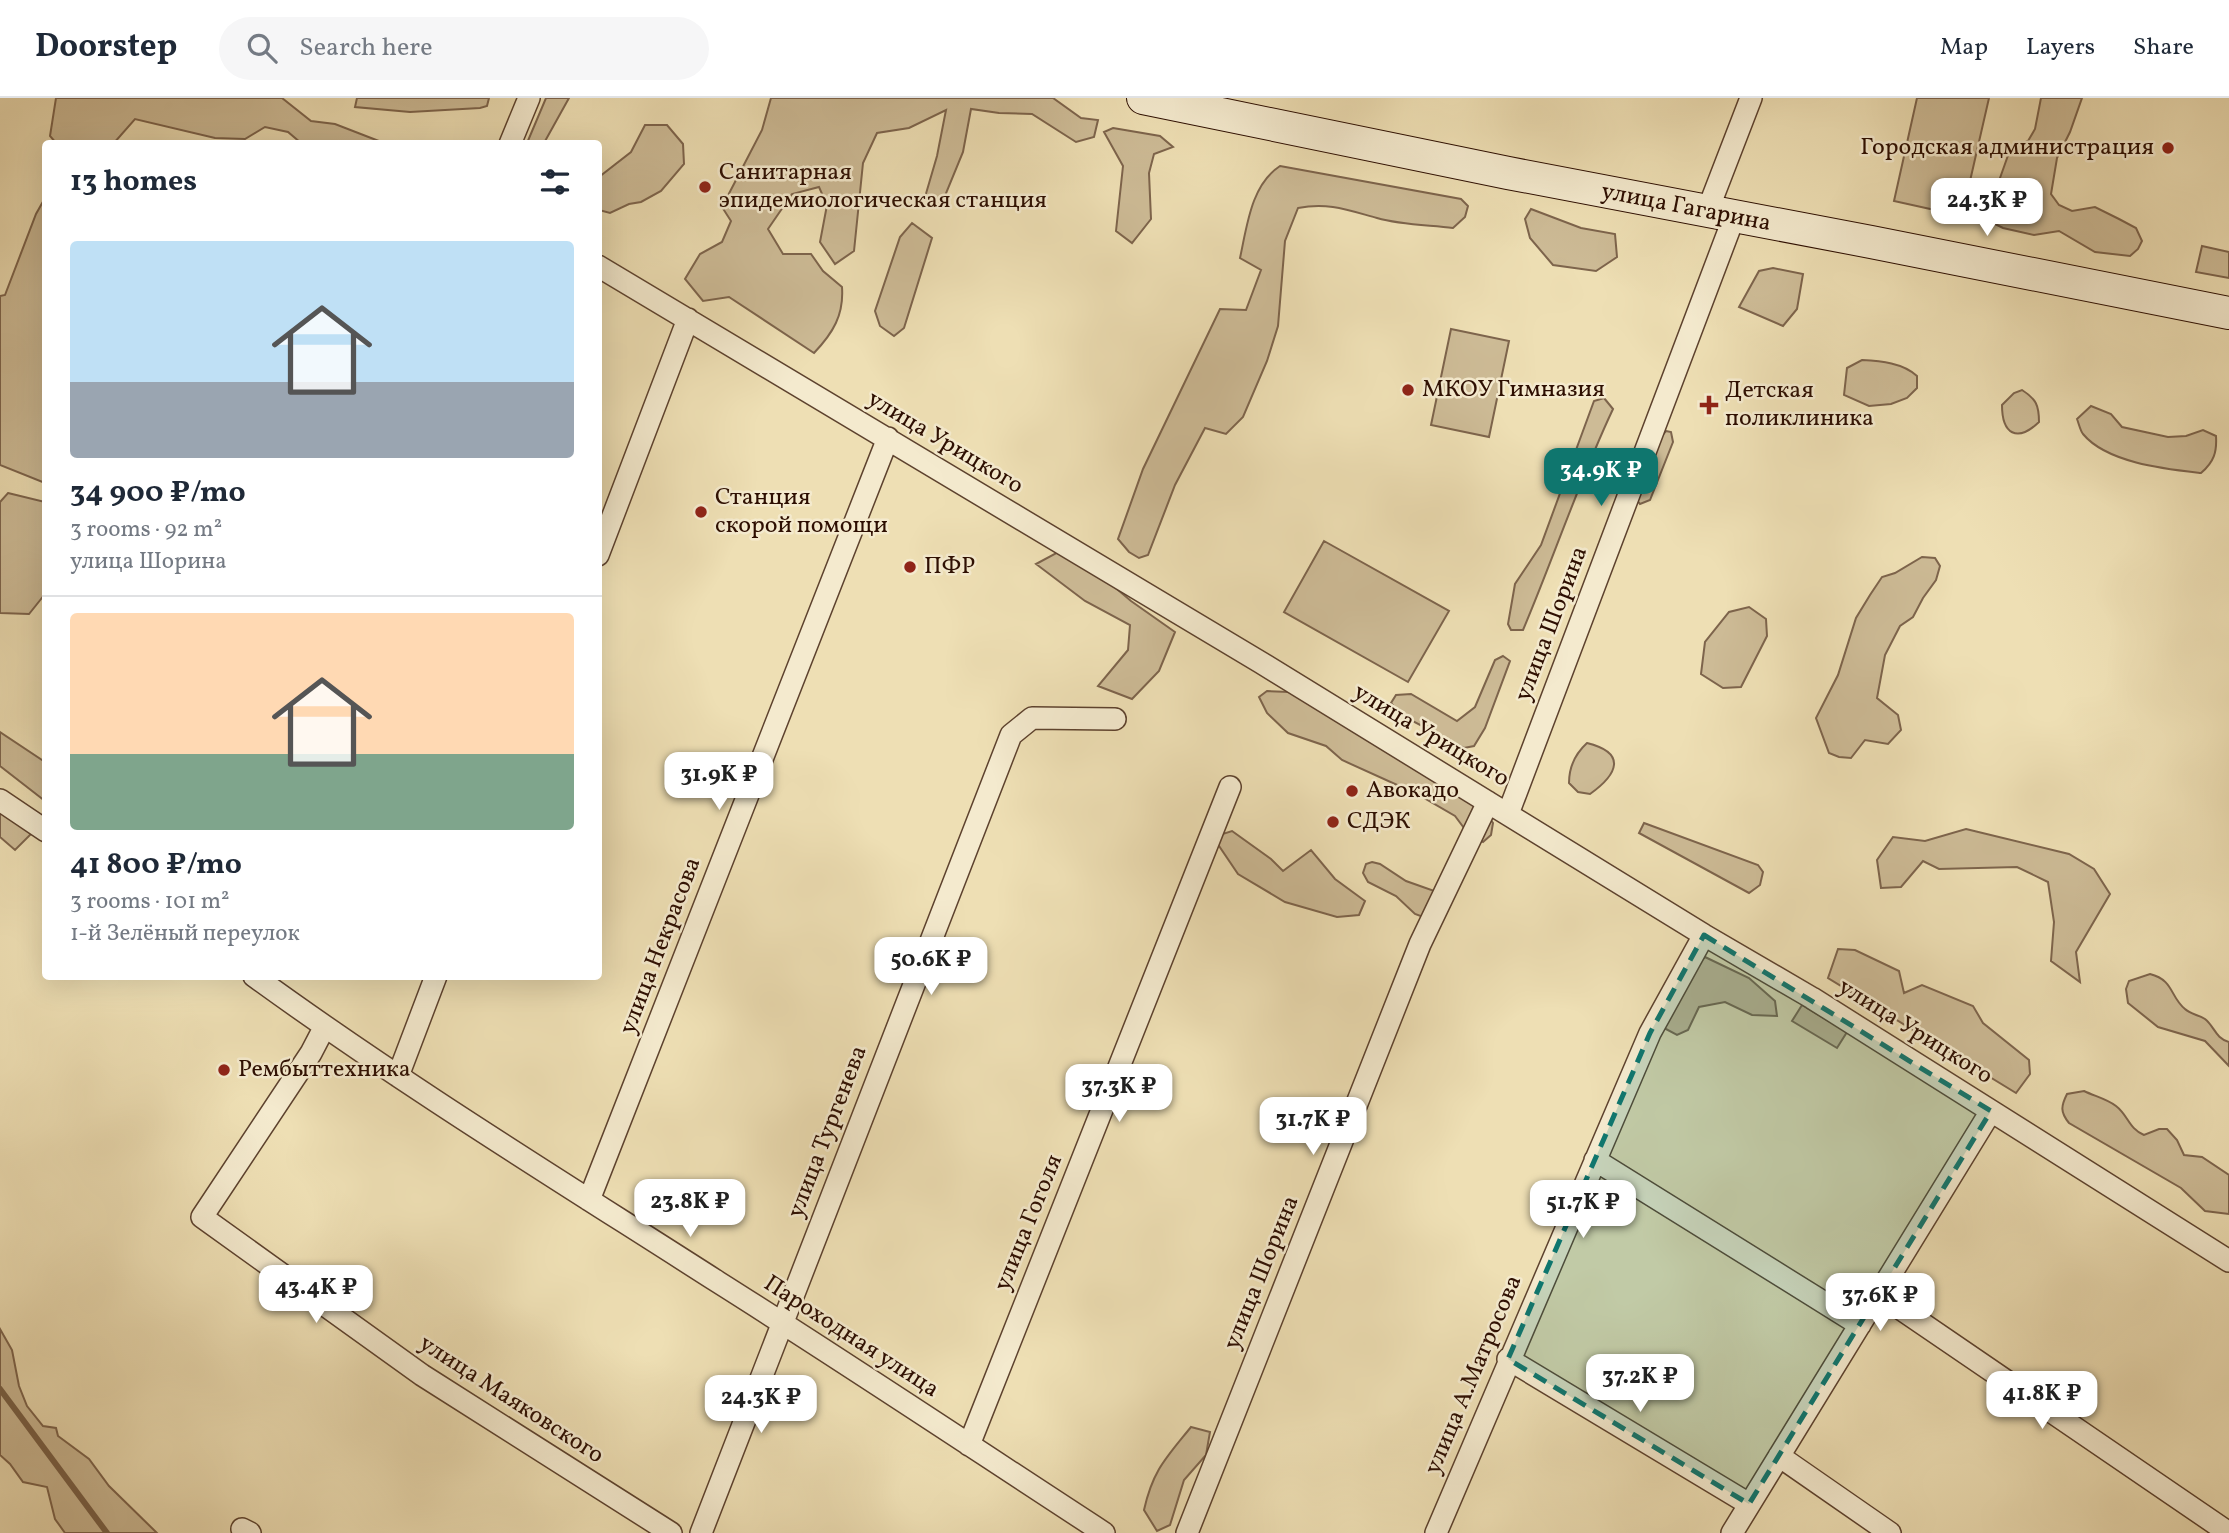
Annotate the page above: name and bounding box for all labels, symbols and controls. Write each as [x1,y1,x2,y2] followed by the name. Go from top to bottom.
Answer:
[219,17,709,80] search box
[35,25,177,71] text: Doorstep
[243,29,281,67] icon: search
[299,30,433,66] text: Search here
[1940,31,1988,65] text: Map
[2026,31,2095,65] text: Layers
[2133,31,2194,65] text: Share
[1860,131,2154,165] place label: Городская администрация
[2160,140,2176,156] marker: Городская администрация
[719,156,1047,218] place label: Санитарная эпидемиологическая станция
[70,161,197,203] text: 13 homes
[536,163,574,201] icon: filters
[1598,175,1774,241] street label: улица Гагарина
[1922,178,2052,238] pin: 24.3K ₽
[697,179,713,195] marker: Санитарная эпидемиологическая станция
[1947,185,2027,217] text: 24.3K ₽
[259,287,385,413] icon: home
[1422,373,1605,407] place label: МКОУ Гимназия
[1725,374,1874,436] place label: Детская поликлиника
[1400,382,1416,398] marker: МКОУ Гимназия
[860,383,1030,503] street label: улица Урицкого
[1699,395,1719,415] marker: Детская поликлиника
[1536,448,1666,508] pin: 34.9K ₽
[1560,455,1642,487] text: 34.9K ₽
[70,472,246,514] text: 34 900 ₽/mo
[715,481,888,543] place label: Станция скорой помощи
[693,504,709,520] marker: Станция скорой помощи
[70,514,222,546] text: 3 rooms · 92 m²
[1507,542,1597,706] street label: улица Шорина
[70,546,227,578] text: улица Шорина
[924,550,975,584] place label: ПФР
[902,559,918,575] marker: ПФР
[259,659,385,785] icon: home
[1346,676,1516,796] street label: улица Урицкого
[654,752,784,812] pin: 31.9K ₽
[680,759,758,791] text: 31.9K ₽
[1366,774,1459,808] place label: Авокадо
[1344,783,1360,799] marker: Авокадо
[1347,805,1411,839] place label: СДЭК
[1325,814,1341,830] marker: СДЭК
[70,844,242,886] text: 41 800 ₽/mo
[612,853,710,1039] street label: улица Некрасова
[70,886,230,918] text: 3 rooms · 101 m²
[70,918,300,950] text: 1-й Зелёный переулок
[866,937,996,997] pin: 50.6K ₽
[890,944,972,976] text: 50.6K ₽
[1831,971,1999,1093] street label: улица Урицкого
[779,1041,877,1223] street label: улица Тургенева
[238,1053,411,1087] place label: Рембыттехника
[216,1062,232,1078] marker: Рембыттехника
[1054,1065,1184,1124] pin: 37.3K ₽
[1081,1071,1157,1103] text: 37.3K ₽
[1248,1098,1378,1157] pin: 31.7K ₽
[1276,1104,1350,1136] text: 31.7K ₽
[986,1150,1072,1296] street label: улица Гоголя
[625,1180,755,1239] pin: 23.8K ₽
[1518,1180,1648,1240] pin: 51.7K ₽
[650,1186,730,1218] text: 23.8K ₽
[1546,1187,1620,1219] text: 51.7K ₽
[1216,1191,1308,1355] street label: улица Шорина
[251,1266,381,1325] pin: 43.4K ₽
[756,1267,946,1407] street label: Пароходная улица
[1417,1270,1531,1480] street label: улица А.Матросова
[275,1272,357,1304] text: 43.4K ₽
[1815,1274,1945,1333] pin: 37.6K ₽
[1842,1280,1918,1312] text: 37.6K ₽
[412,1327,610,1473] street label: улица Маяковского
[1575,1354,1705,1414] pin: 37.2K ₽
[1602,1361,1678,1393] text: 37.2K ₽
[1977,1372,2107,1431] pin: 41.8K ₽
[696,1376,826,1435] pin: 24.3K ₽
[2002,1378,2082,1410] text: 41.8K ₽
[721,1382,801,1414] text: 24.3K ₽

